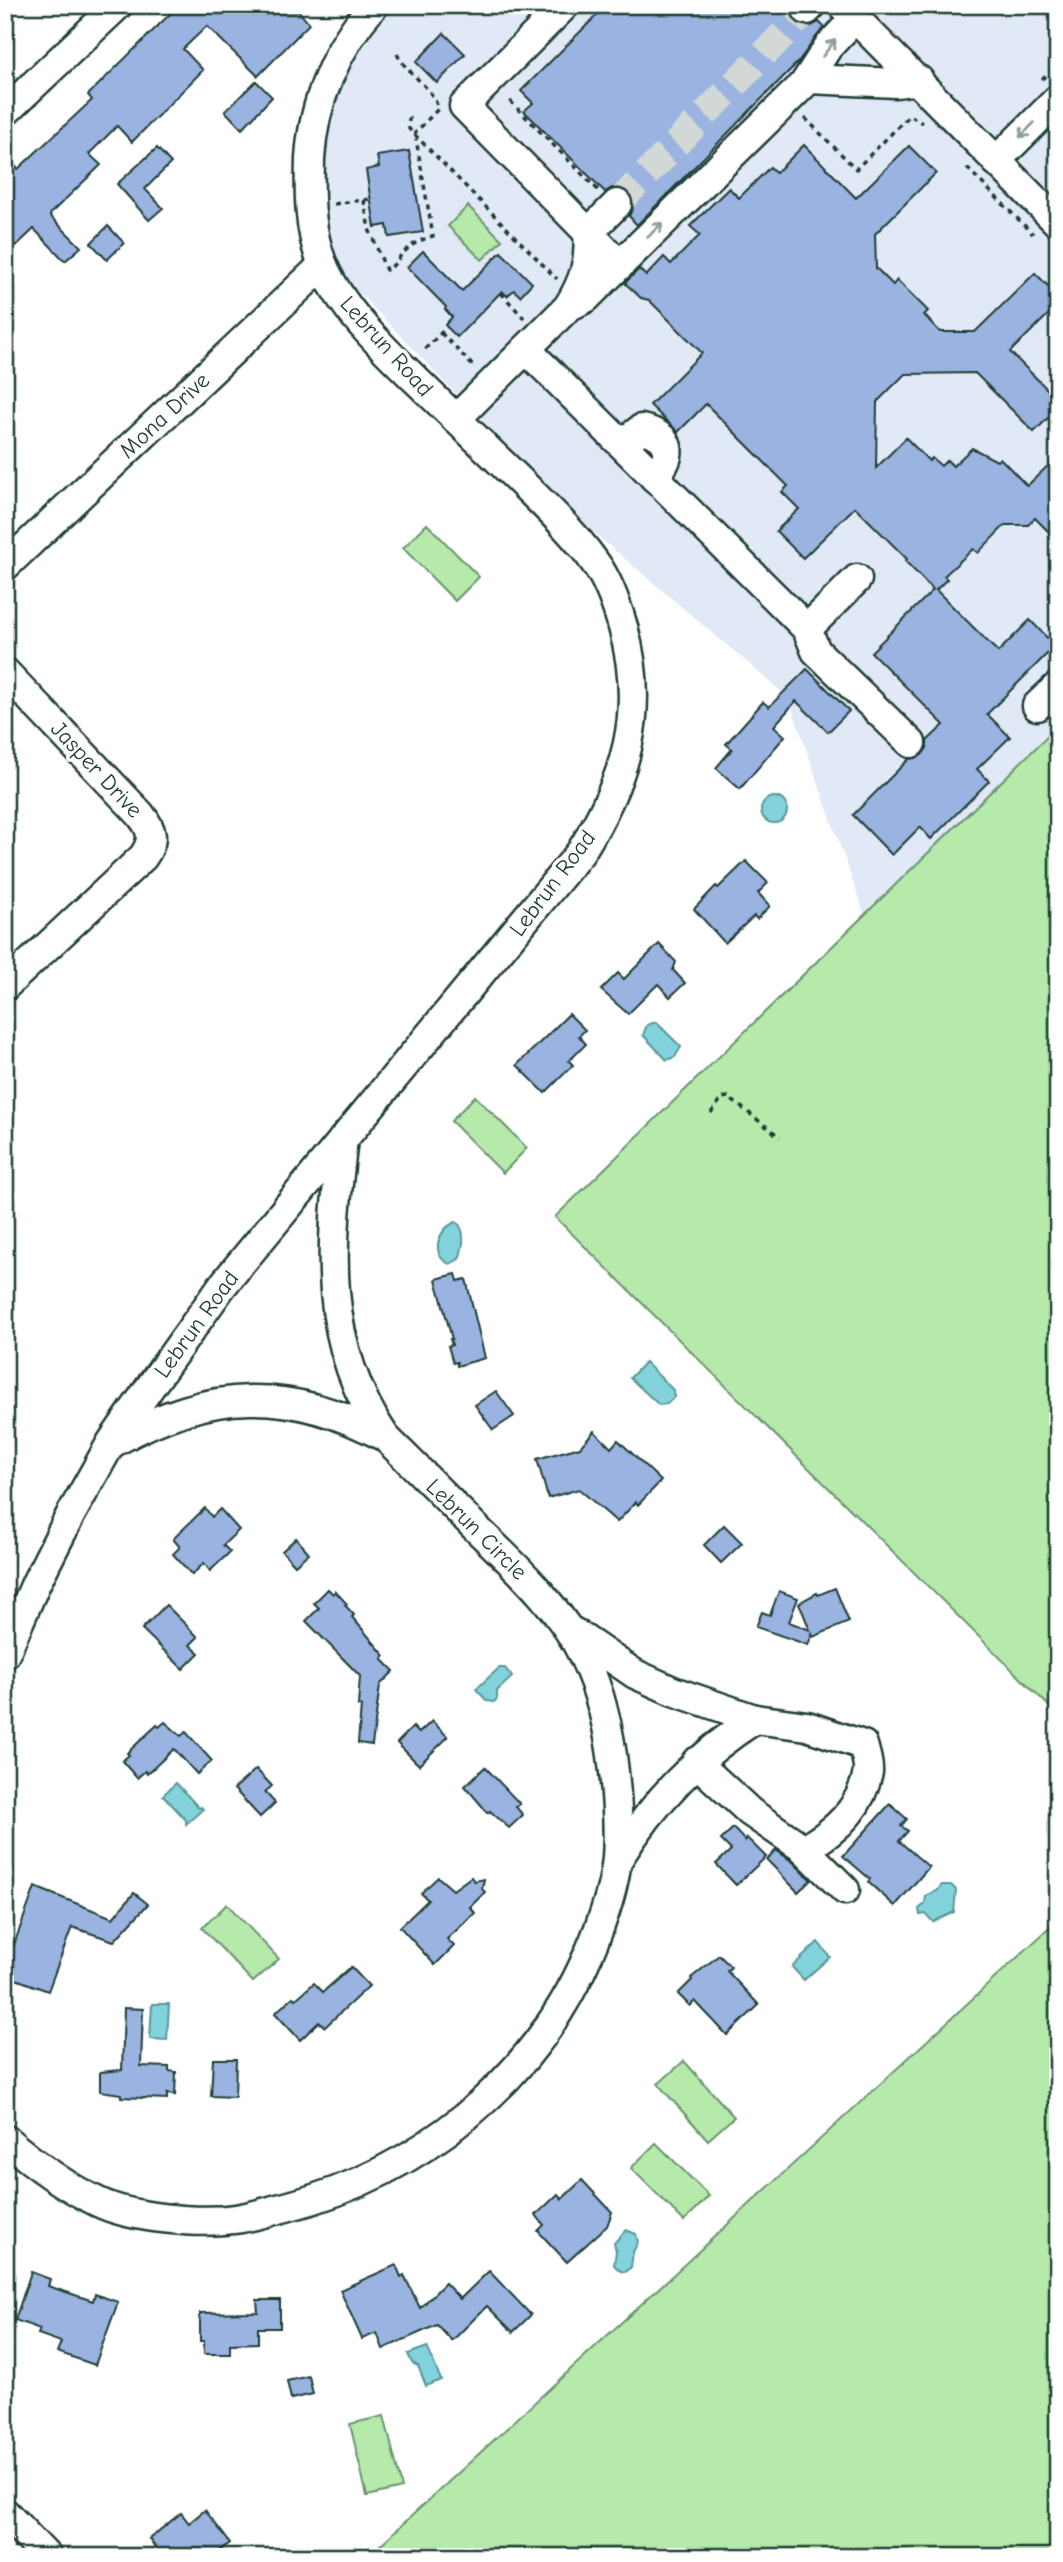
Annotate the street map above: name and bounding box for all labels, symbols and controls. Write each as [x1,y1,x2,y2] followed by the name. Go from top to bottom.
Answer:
[822,39,836,58] one-way arrow
[1019,121,1036,138] one-way arrow
[647,221,664,238] one-way arrow
[334,291,439,402] street label: Lebrun Road
[114,367,215,464] street label: Mona Drive
[45,716,148,823] street label: Jasper Drive
[504,825,601,942] street label: Lebrun Road
[148,1265,244,1383] street label: Lebrun Road
[421,1473,533,1585] street label: Lebrun Circle

